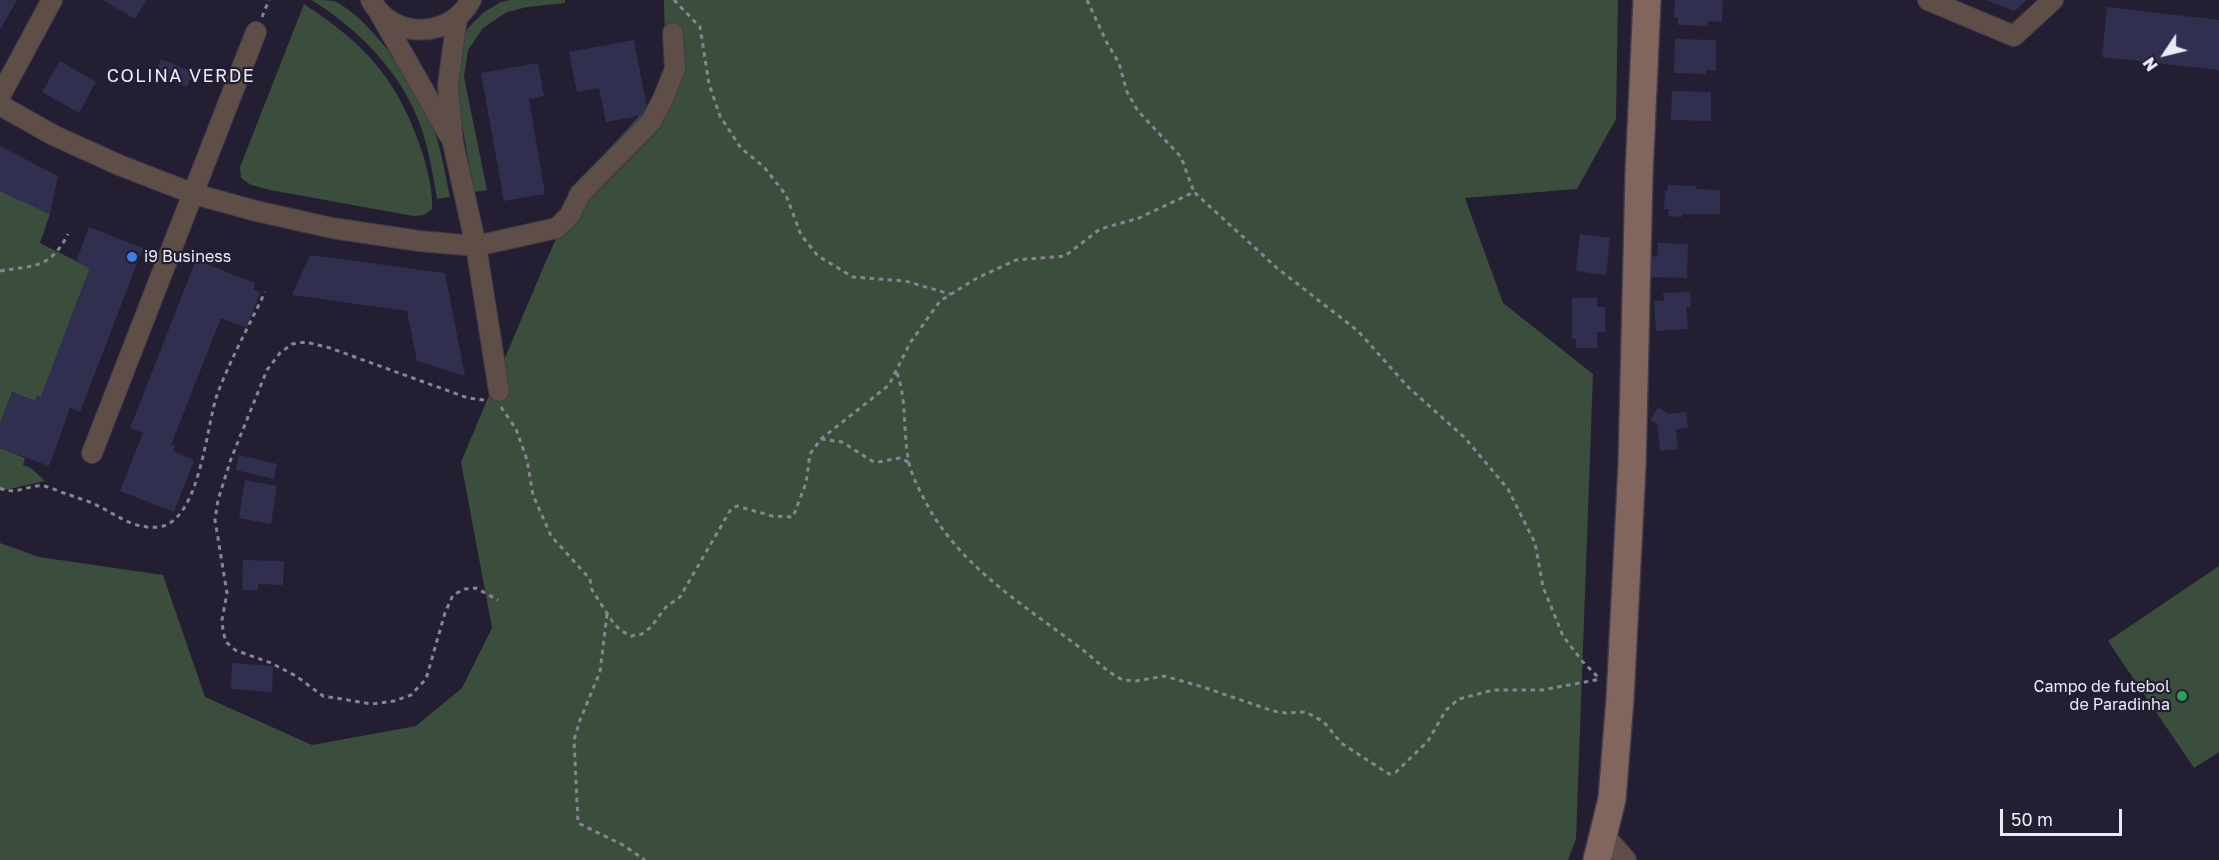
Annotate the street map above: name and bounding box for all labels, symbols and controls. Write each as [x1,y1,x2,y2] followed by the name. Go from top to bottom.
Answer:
[2135,24,2195,84] north arrow
[2139,54,2162,75] text: N
[107,65,255,87] district label: COLINA VERDE
[144,247,231,267] place label: i9 Business
[125,250,139,264] marker: i9 Business
[2034,677,2170,715] place label: Campo de futebol de Paradinha
[2175,689,2189,703] marker: Campo de futebol de Paradinha
[2003,797,2124,835] scale bar
[2011,808,2053,830] text: 50 m

